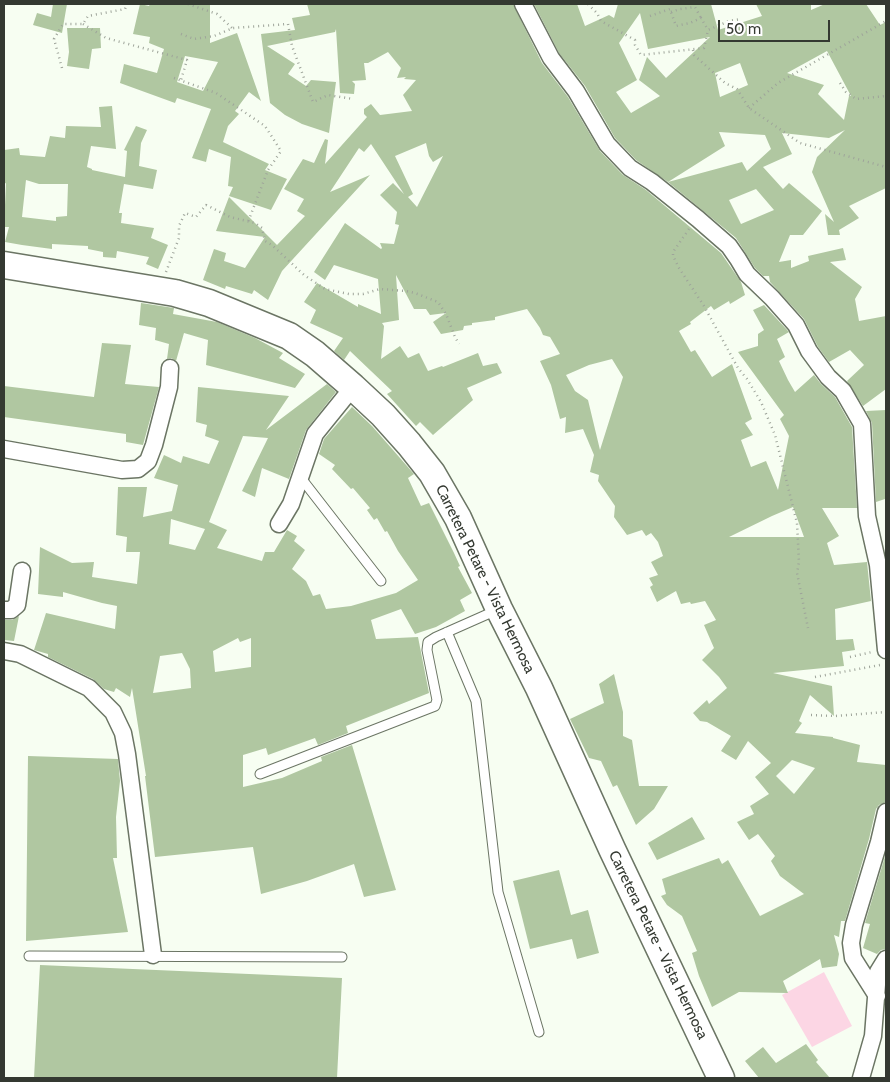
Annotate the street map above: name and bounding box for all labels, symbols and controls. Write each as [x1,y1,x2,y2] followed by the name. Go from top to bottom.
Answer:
[720,10,832,42] scale bar
[726,20,761,38] text: 50 m
[431,482,539,676] street label: Carretera Petare - Vista Hermosa
[604,848,712,1042] street label: Carretera Petare - Vista Hermosa

